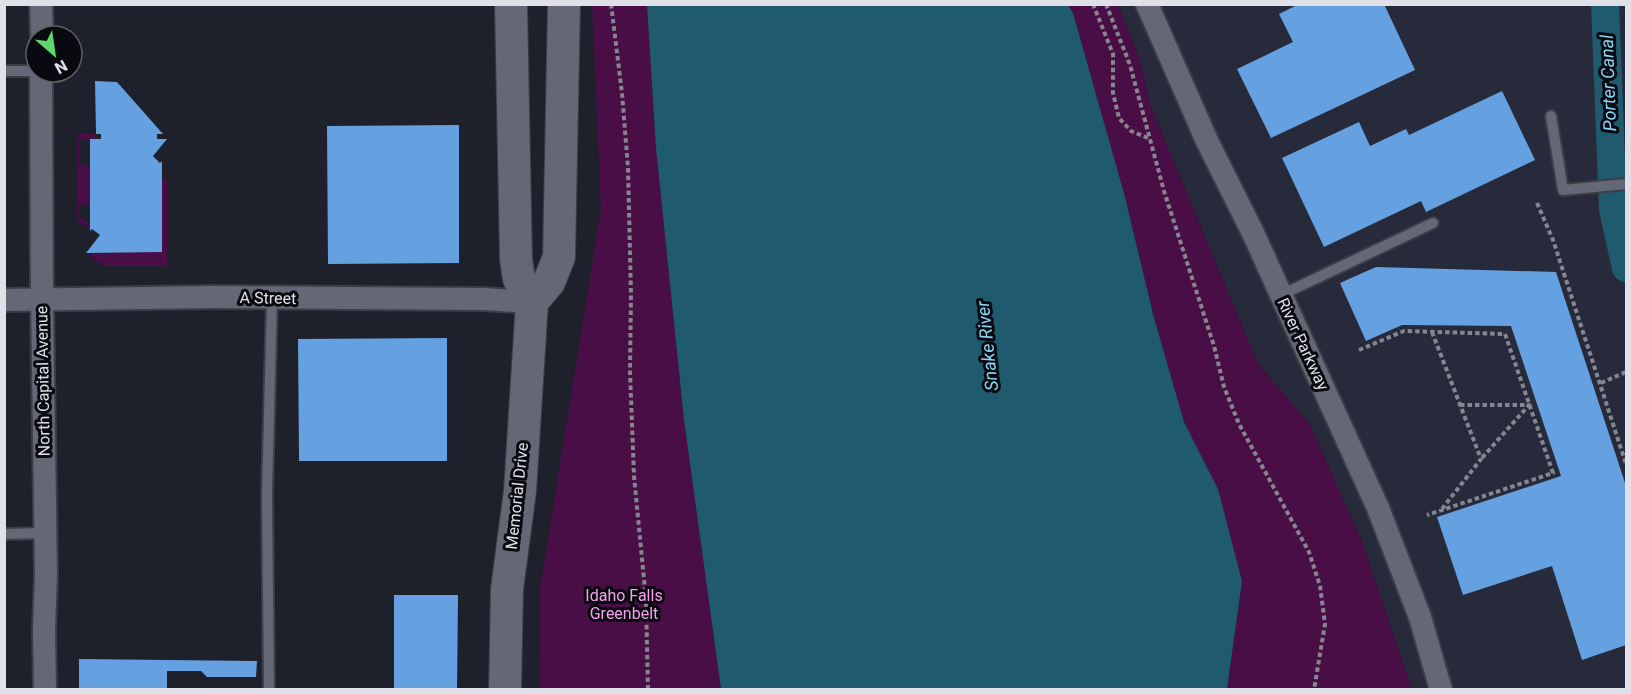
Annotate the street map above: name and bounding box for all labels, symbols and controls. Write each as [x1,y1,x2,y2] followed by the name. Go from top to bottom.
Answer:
[24,24,84,84] north arrow
[1596,34,1620,132] water label: Porter Canal
[51,56,71,78] text: N
[240,288,296,308] street label: A Street
[1273,295,1333,394] street label: River Parkway
[972,299,1002,392] water label: Snake River
[32,306,54,456] street label: North Capital Avenue
[502,442,532,550] street label: Memorial Drive
[585,586,663,623] park label: Idaho Falls Greenbelt

